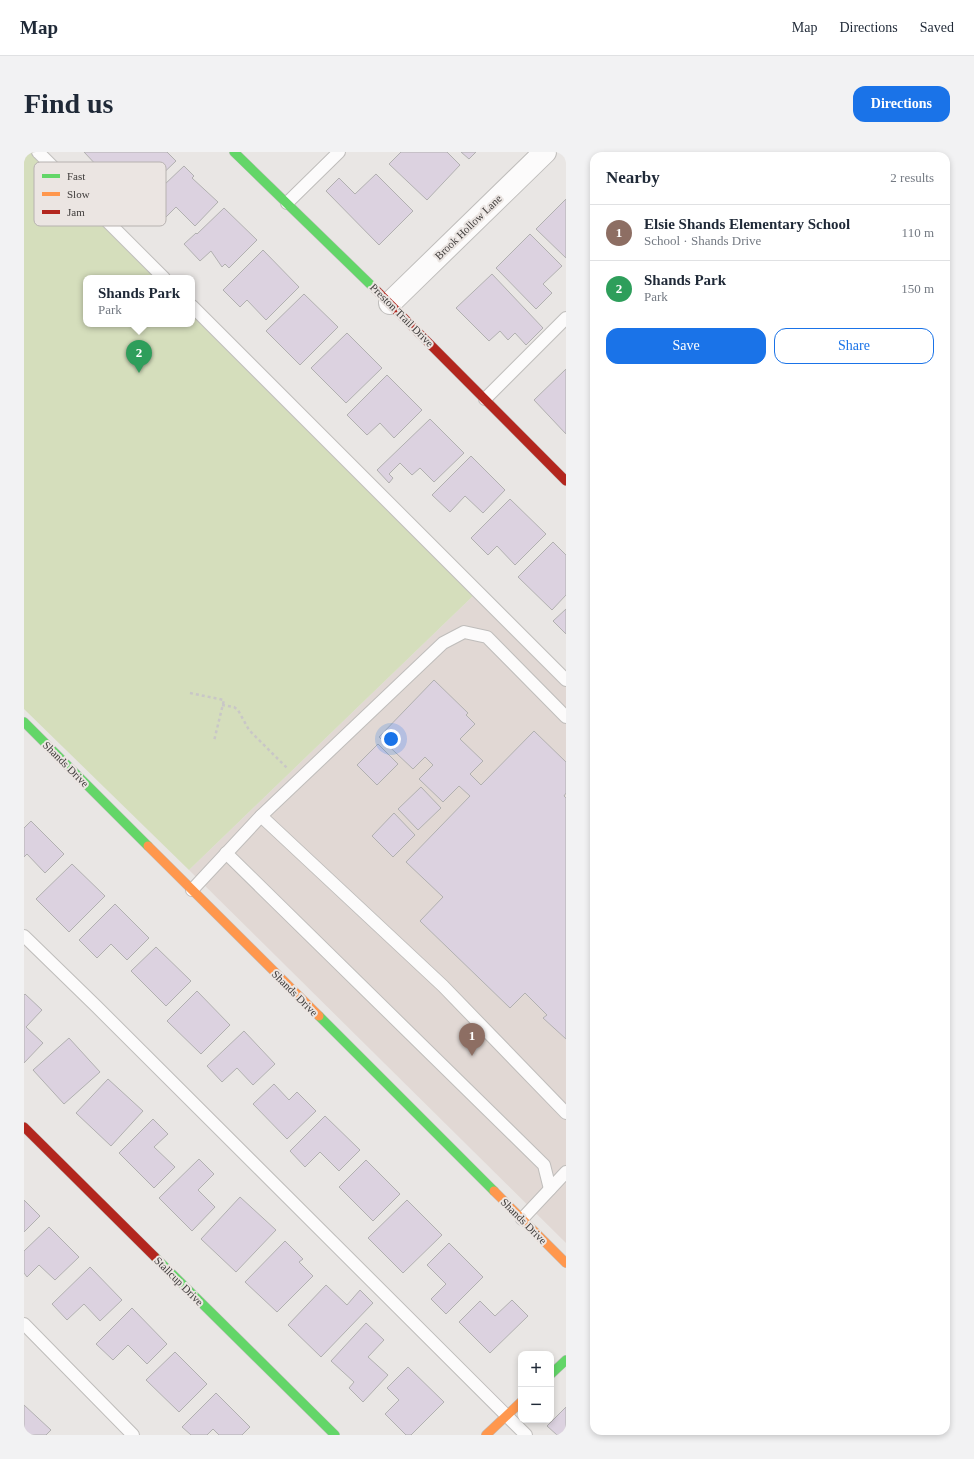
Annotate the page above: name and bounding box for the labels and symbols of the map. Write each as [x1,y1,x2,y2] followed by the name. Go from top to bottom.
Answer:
[34,162,166,226] legend
[67,170,85,182] text: Fast
[67,188,90,200] text: Slow
[432,192,504,262] street label: Brook Hollow Lane
[67,206,85,218] text: Jam
[368,281,436,349] street label: Preston Trail Drive
[126,340,152,373] pin: 2
[381,729,401,749] your location
[41,739,91,789] street label: Shands Drive
[270,968,320,1018] street label: Shands Drive
[459,1023,485,1056] pin: 1
[499,1196,549,1246] street label: Shands Drive
[152,1254,206,1308] street label: Stallcup Drive

